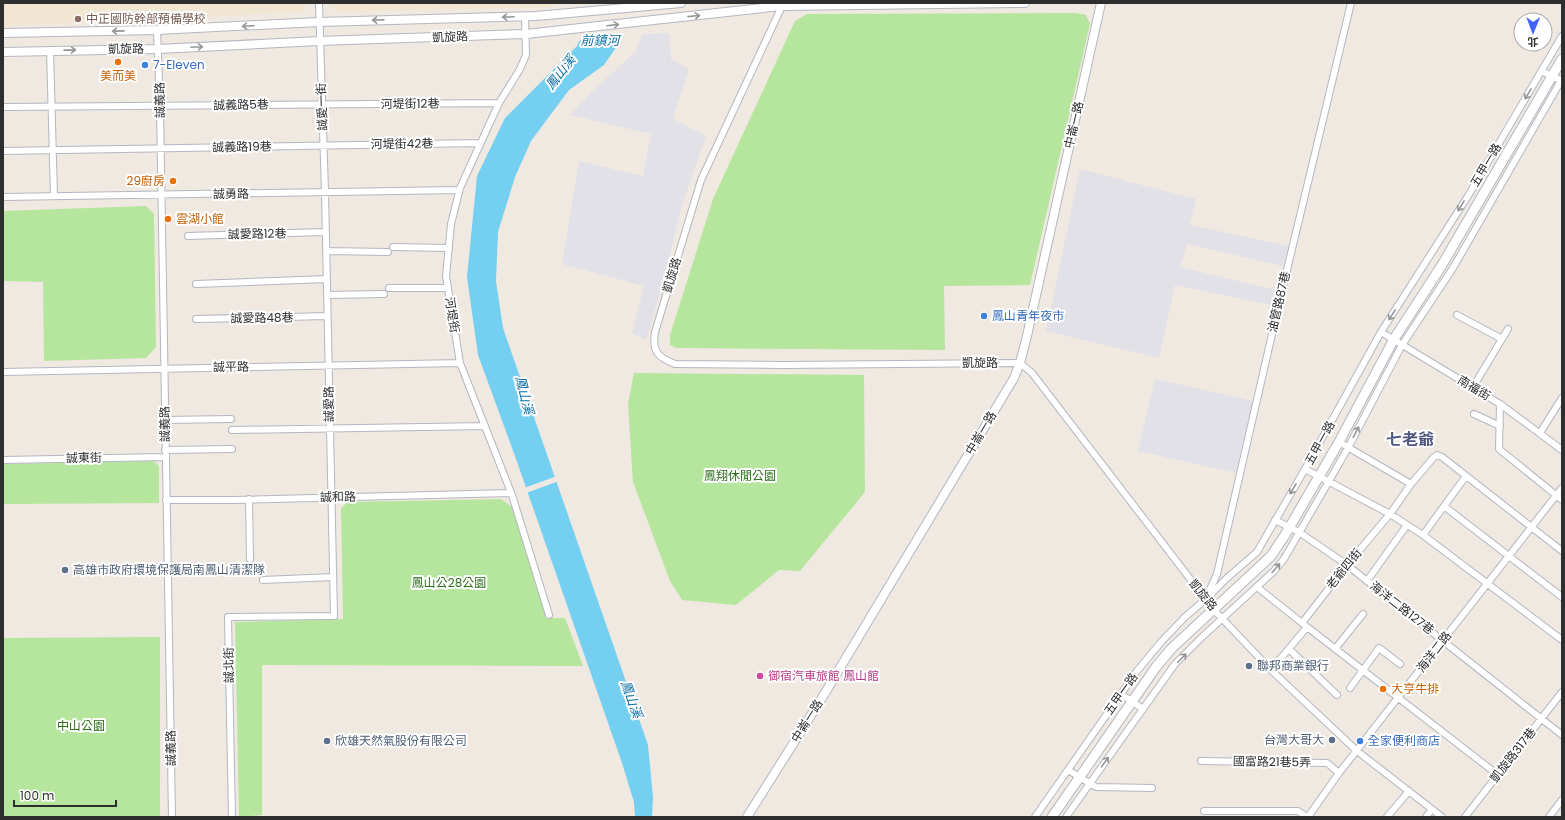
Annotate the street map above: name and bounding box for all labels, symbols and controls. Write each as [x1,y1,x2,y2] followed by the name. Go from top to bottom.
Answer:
[86,10,206,27] place label: 中正國防幹部預備學校
[687,12,700,20] one-way arrow
[1513,12,1553,52] north arrow
[502,13,515,21] one-way arrow
[73,14,83,24] marker: 中正國防幹部預備學校
[372,17,385,24] one-way arrow
[606,21,619,29] one-way arrow
[242,22,255,29] one-way arrow
[112,27,125,35] one-way arrow
[432,27,468,46] street label: 凱旋路
[580,31,622,50] water label: 前鎮河
[1527,34,1538,50] text: 北
[108,40,144,57] street label: 凱旋路
[190,43,203,50] one-way arrow
[63,46,76,54] one-way arrow
[541,50,581,94] water label: 鳳山溪
[153,56,205,73] place label: 7-Eleven
[113,57,123,67] marker: 美而美
[140,60,150,70] marker: 7-Eleven
[100,67,136,84] place label: 美而美
[151,82,168,118] street label: 誠義路
[312,83,331,131] street label: 誠愛一街
[1523,88,1531,100] one-way arrow
[380,94,440,113] street label: 河堤街12巷
[213,96,269,113] street label: 誠義路5巷
[1060,100,1087,150] street label: 中崙一路
[371,134,433,153] street label: 河堤街42巷
[212,137,272,156] street label: 誠義路19巷
[1466,140,1505,190] street label: 五甲一路
[127,172,165,189] place label: 29廚房
[168,176,178,186] marker: 29廚房
[213,185,249,202] street label: 誠勇路
[1457,200,1465,211] one-way arrow
[176,210,224,227] place label: 雲湖小館
[163,214,173,224] marker: 雲湖小館
[227,224,287,243] street label: 誠愛路12巷
[658,255,685,295] street label: 凱旋路
[1263,270,1294,334] street label: 油管路87巷
[441,296,464,334] street label: 河堤街
[992,307,1064,324] place label: 鳳山青年夜市
[230,308,294,327] street label: 誠愛路48巷
[1387,309,1395,321] one-way arrow
[979,311,989,321] marker: 鳳山青年夜市
[962,354,998,371] street label: 凱旋路
[213,358,249,375] street label: 誠平路
[1454,371,1494,404] street label: 南福街
[511,374,539,418] water label: 鳳山溪
[320,386,337,422] street label: 誠愛路
[156,406,173,442] street label: 誠義路
[961,408,1000,458] street label: 中崙一路
[1300,418,1339,468] street label: 五甲一路
[1353,427,1361,439] one-way arrow
[1386,428,1434,451] district label: 七老爺
[66,449,102,466] street label: 誠東街
[704,467,776,484] park label: 鳳翔休閒公園
[1289,483,1297,495] one-way arrow
[320,488,356,505] street label: 誠和路
[1322,545,1365,593] street label: 老爺四街
[73,561,265,578] place label: 高雄市政府環境保護局南鳳山清潔隊
[1272,563,1281,574] one-way arrow
[60,565,70,575] marker: 高雄市政府環境保護局南鳳山清潔隊
[412,574,486,591] park label: 鳳山公28公園
[1185,575,1221,614] street label: 凱旋路
[1367,577,1438,638] street label: 海洋二路127巷
[1412,628,1455,676] street label: 海洋二路
[220,647,237,683] street label: 誠北街
[1177,653,1187,663] one-way arrow
[1257,657,1329,674] place label: 聯邦商業銀行
[1244,661,1254,671] marker: 聯邦商業銀行
[768,667,879,684] place label: 御宿汽車旅館 鳳山館
[1100,669,1141,718] street label: 五甲一路
[755,671,765,681] marker: 御宿汽車旅館 鳳山館
[616,678,648,723] water label: 鳳山溪
[1391,680,1439,697] place label: 大亨牛排
[1378,684,1388,694] marker: 大亨牛排
[787,696,827,746] street label: 中崙一路
[57,717,105,734] park label: 中山公園
[1486,724,1539,786] street label: 凱旋路317巷
[162,730,179,766] street label: 誠義路
[1264,731,1324,748] place label: 台灣大哥大
[335,732,467,749] place label: 欣雄天然氣股份有限公司
[1368,732,1440,749] place label: 全家便利商店
[1327,735,1337,745] marker: 台灣大哥大
[322,736,332,746] marker: 欣雄天然氣股份有限公司
[1355,736,1365,746] marker: 全家便利商店
[1233,752,1311,771] street label: 國富路21巷5弄
[1101,757,1109,768] one-way arrow
[14,782,116,808] scale bar
[20,787,54,804] text: 100 m

